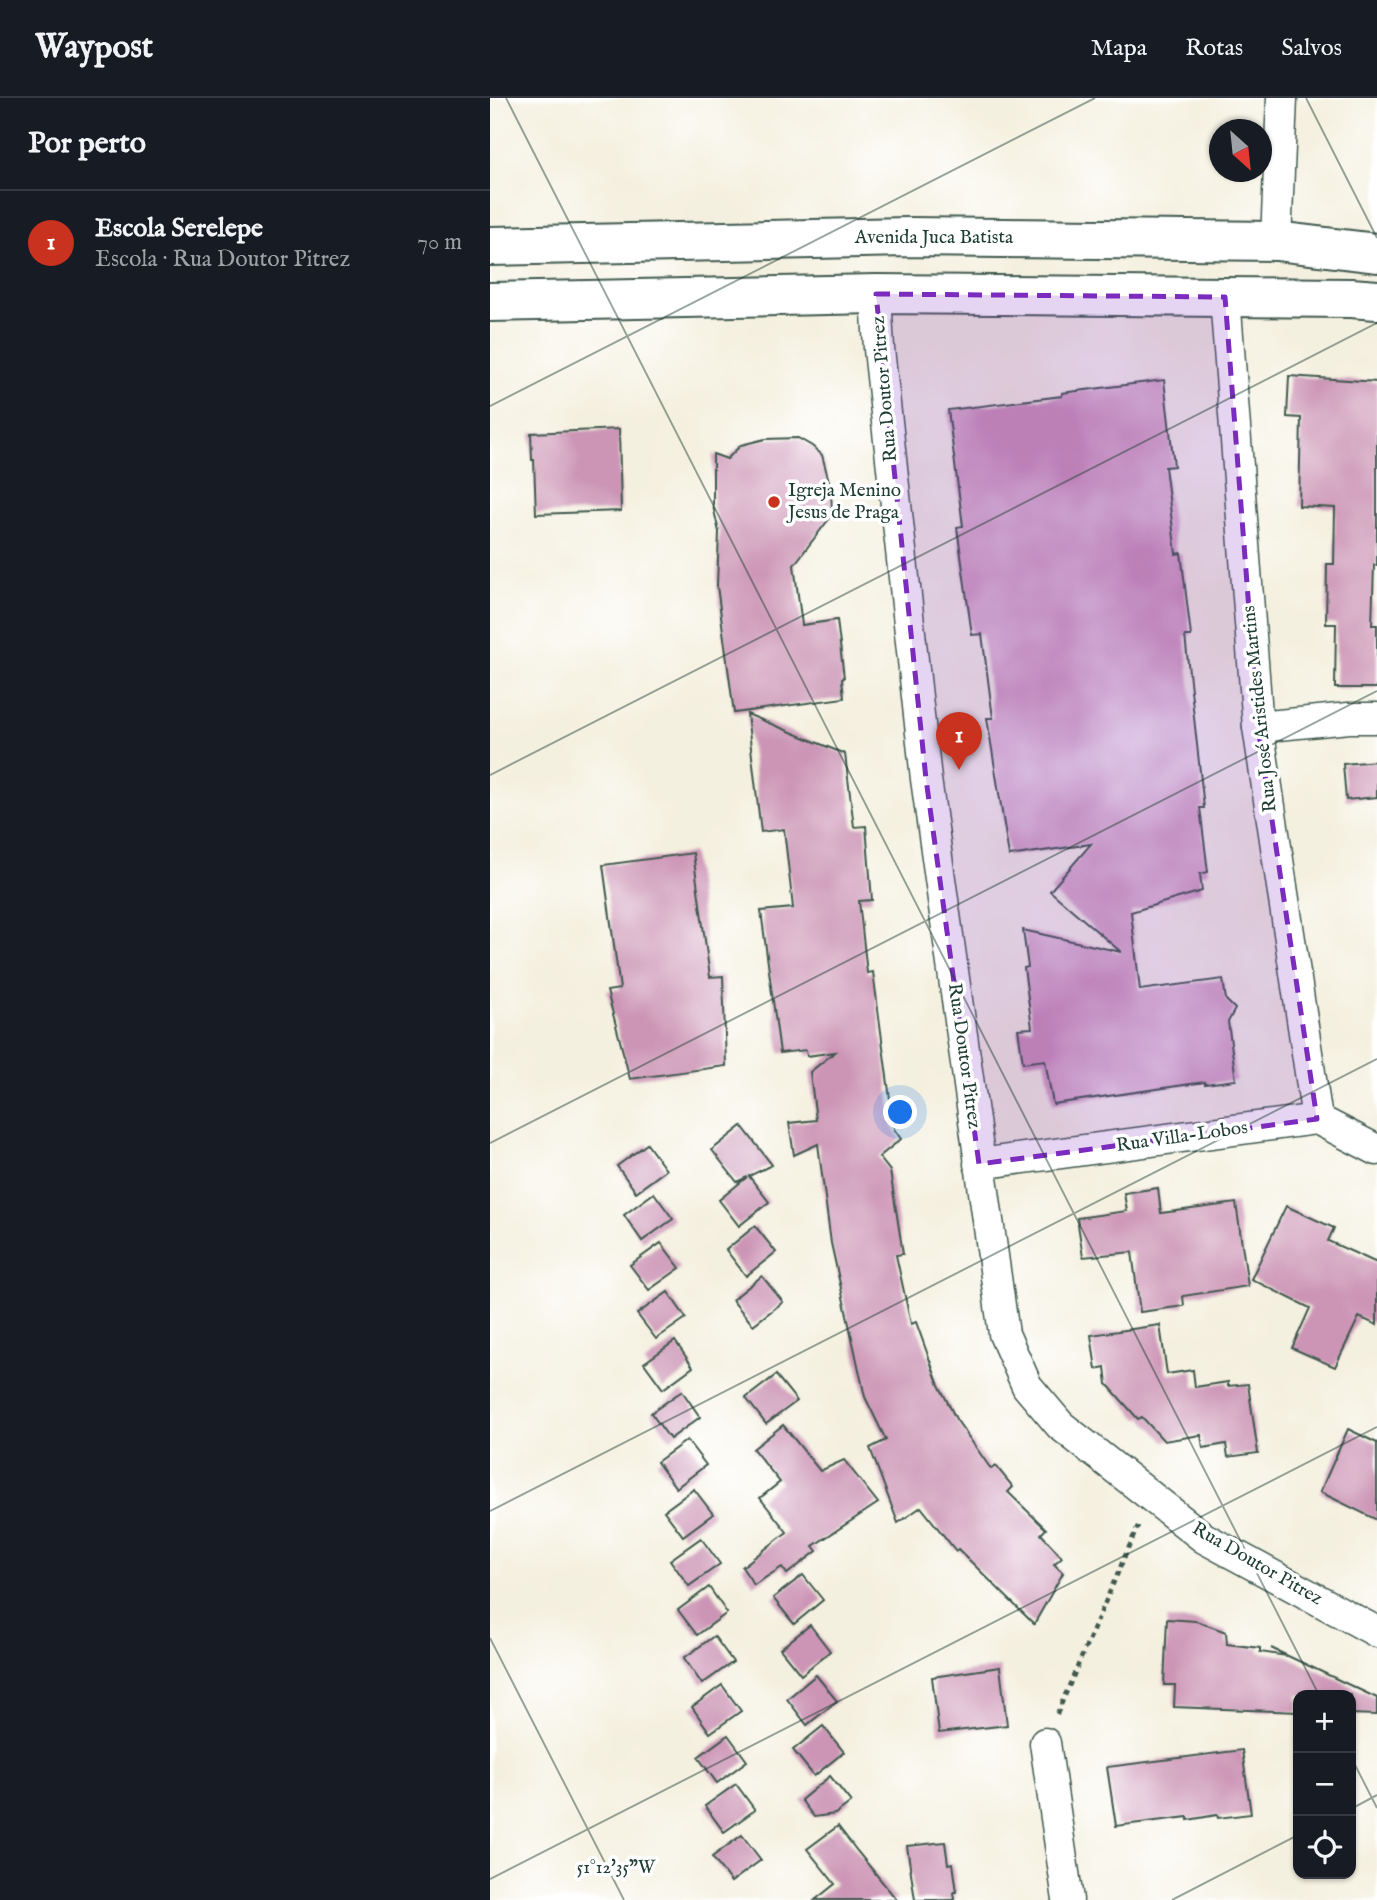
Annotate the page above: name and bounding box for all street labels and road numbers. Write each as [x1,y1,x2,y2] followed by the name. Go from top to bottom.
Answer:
[854,226,1014,250] street label: Avenida Juca Batista
[867,315,903,463] street label: Rua Doutor Pitrez
[1237,604,1283,814] street label: Rua José Aristides Martins
[942,982,986,1130] street label: Rua Doutor Pitrez
[1115,1116,1249,1158] street label: Rua Villa-Lobos
[1187,1517,1327,1611] street label: Rua Doutor Pitrez

